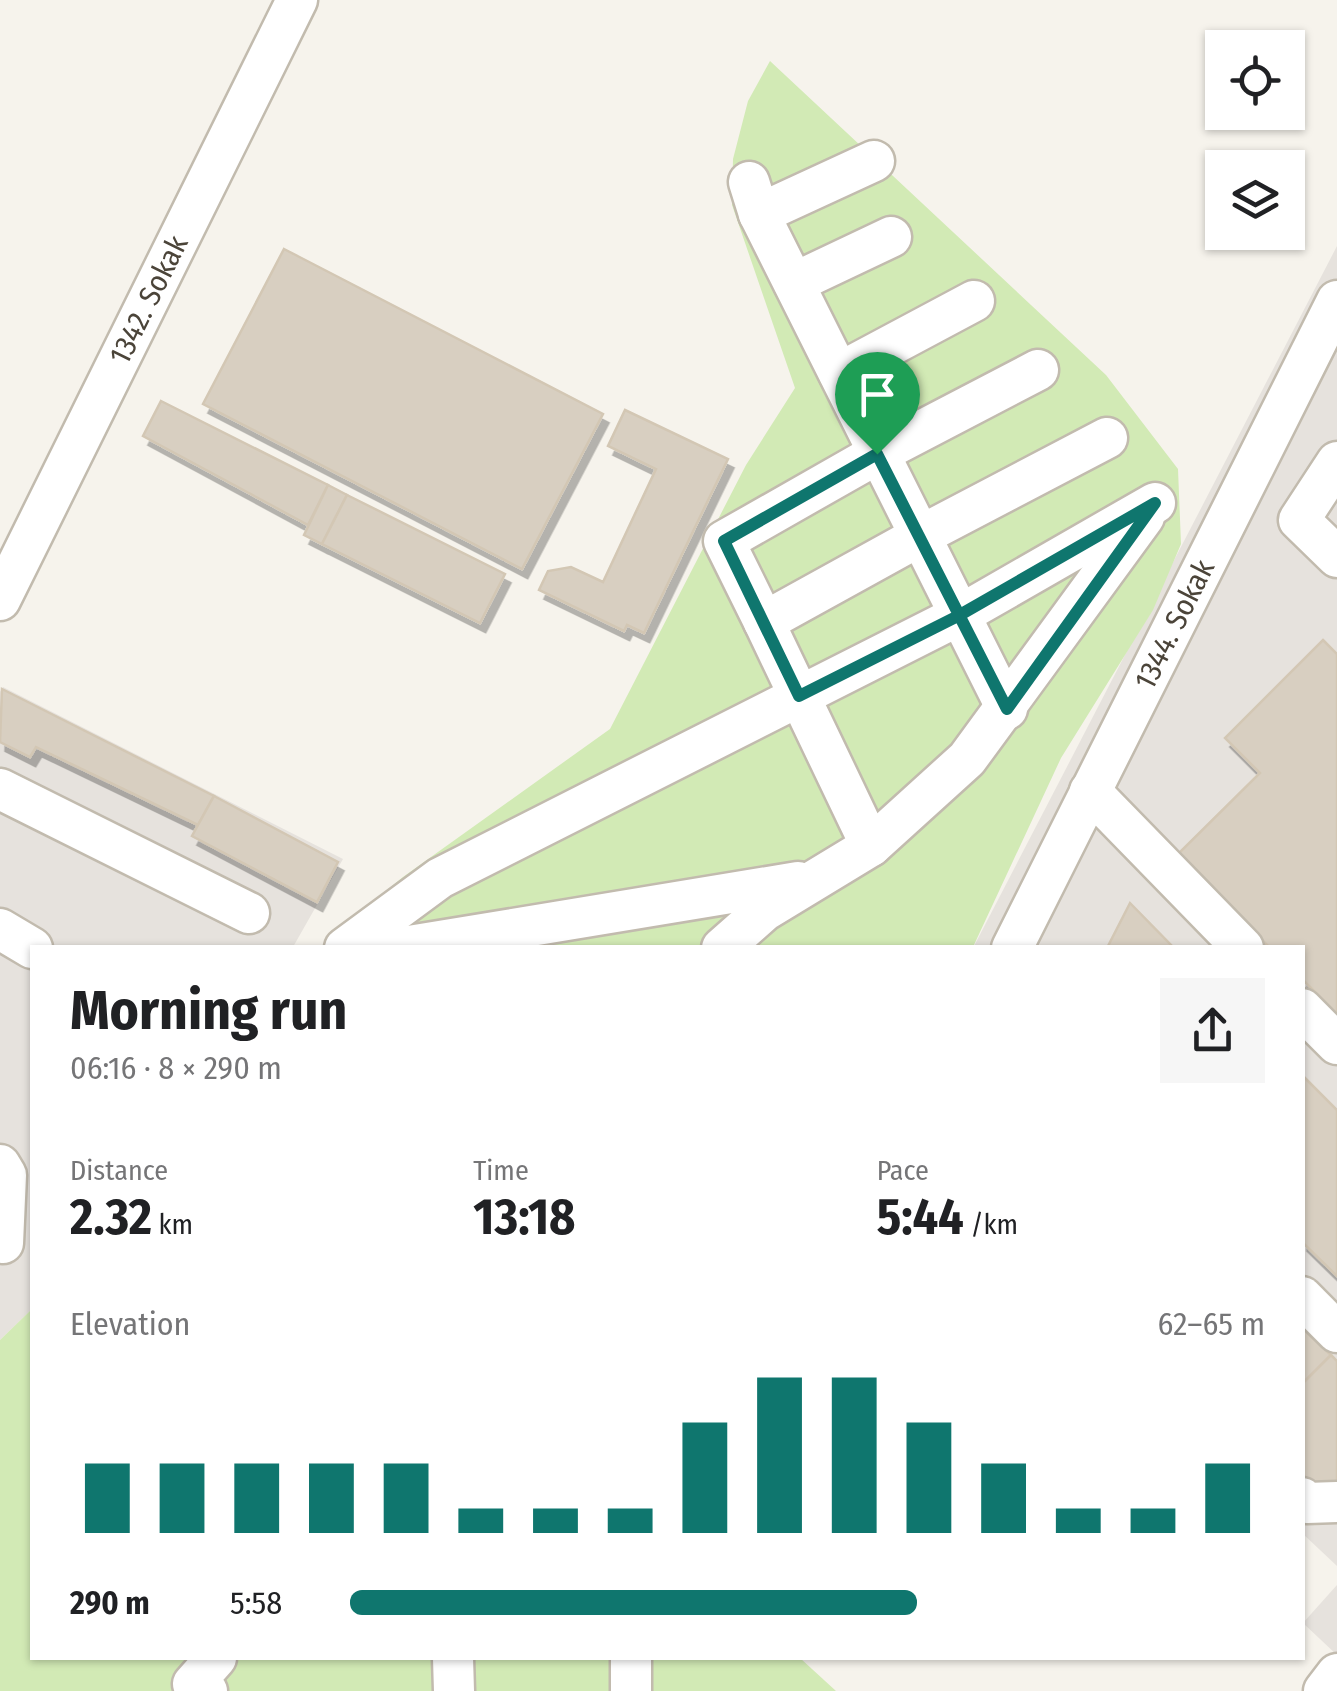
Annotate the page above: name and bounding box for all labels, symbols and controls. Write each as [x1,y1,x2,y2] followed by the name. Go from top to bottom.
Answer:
[1205,30,1305,250] map controls
[1205,30,1305,130] button: locate
[1205,150,1305,250] button: layers
[102,230,196,370] street label: 1342. Sokak
[835,352,920,455] pin
[850,367,905,422] icon: arrive
[1127,554,1222,695] street label: 1344. Sokak
[70,978,347,1044] text: Morning run
[1160,978,1265,1083] button: share
[70,1049,282,1087] text: 06:16 · 8 × 290 m
[70,1154,168,1187] text: Distance
[473,1154,529,1187] text: Time
[877,1154,929,1187] text: Pace
[70,1187,152,1247] text: 2.32
[473,1187,575,1247] text: 13:18
[877,1187,964,1247] text: 5:44
[152,1208,193,1241] text: km
[964,1208,1018,1241] text: /km
[70,1305,190,1343] text: Elevation
[1158,1305,1265,1343] text: 62–65 m
[70,1584,150,1622] text: 290 m
[230,1584,282,1622] text: 5:58

